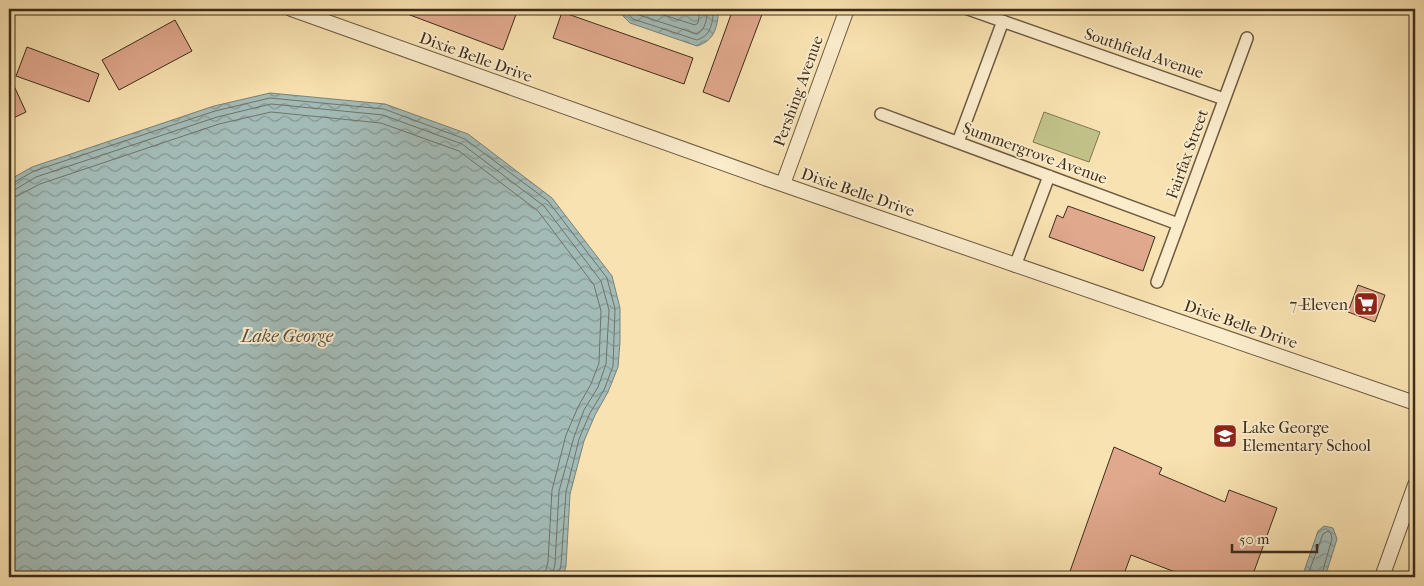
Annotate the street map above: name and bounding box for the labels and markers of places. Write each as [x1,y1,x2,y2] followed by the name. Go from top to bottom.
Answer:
[1353,291,1379,317] supermarket icon: 7-Eleven
[1289,295,1349,314] place label: 7-Eleven
[1242,418,1371,455] place label: Lake George Elementary School
[1212,423,1238,449] school or university icon: Lake George Elementary School

